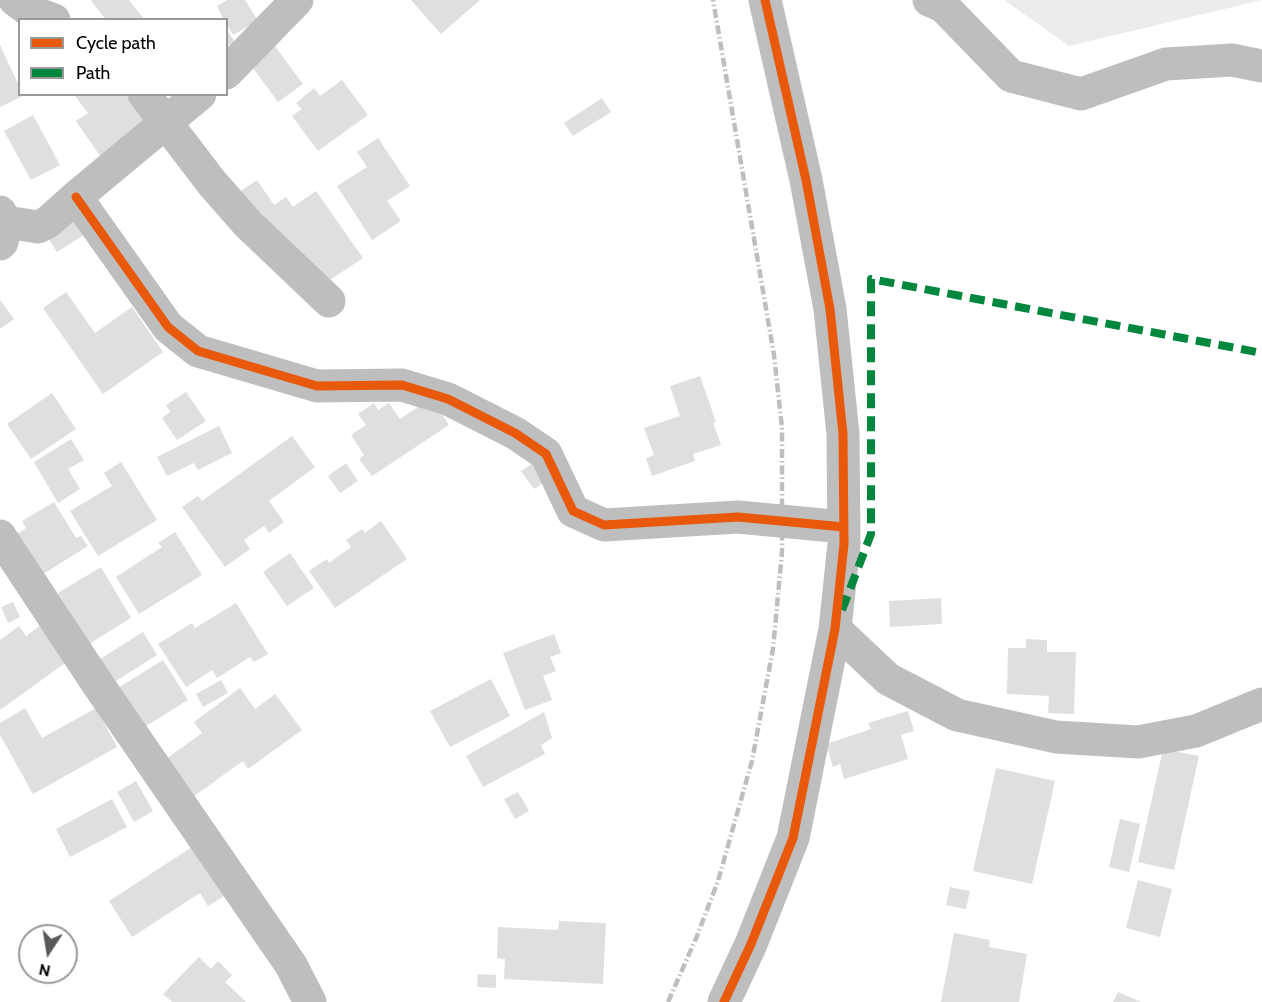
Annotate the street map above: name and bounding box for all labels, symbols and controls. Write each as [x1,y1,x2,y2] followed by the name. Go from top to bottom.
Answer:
[18,18,228,96] legend
[76,32,156,54] text: Cycle path
[76,62,110,84] text: Path
[18,924,78,984] north arrow
[37,960,52,981] text: N

